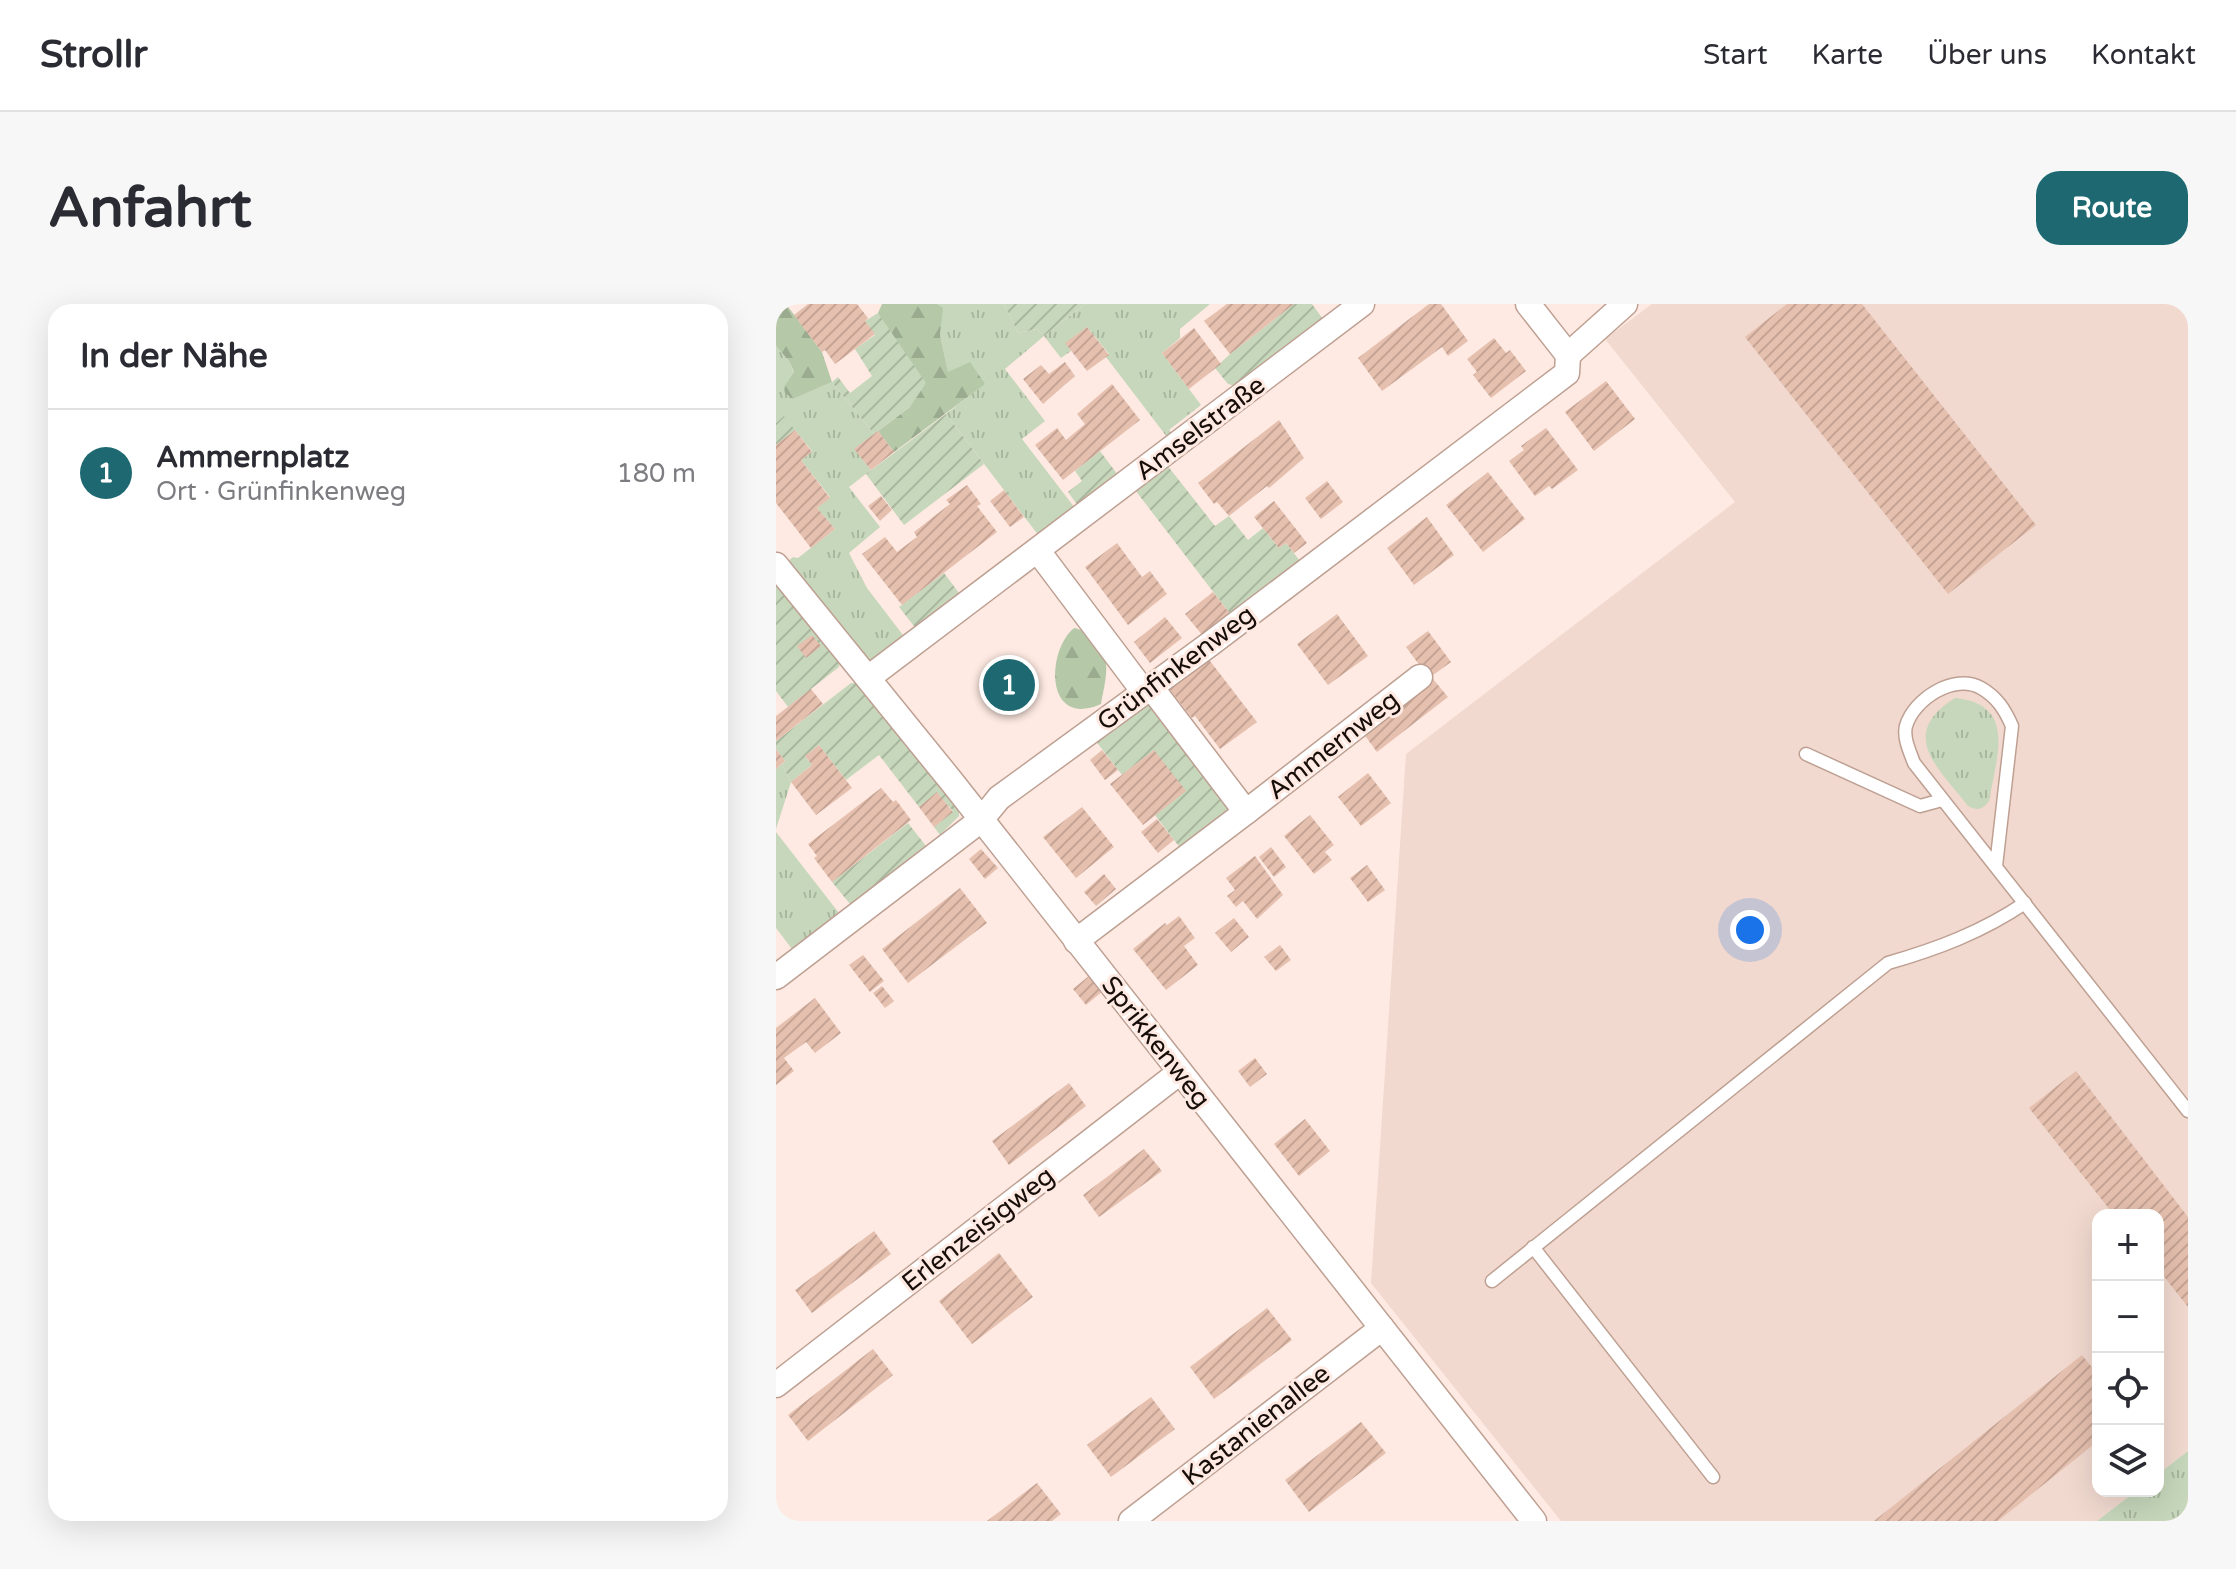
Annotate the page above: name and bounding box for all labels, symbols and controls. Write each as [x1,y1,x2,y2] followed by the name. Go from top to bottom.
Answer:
[40,32,148,78] text: Strollr
[1703,38,1768,72] text: Start
[1812,38,1883,72] text: Karte
[1927,38,2047,72] text: Über uns
[2091,38,2196,72] text: Kontakt
[2036,171,2188,245] button: Route
[48,175,252,242] text: Anfahrt
[80,336,268,377] text: In der Nähe
[1129,369,1271,487] street label: Amselstraße
[156,439,349,476] text: Ammernplatz
[98,458,114,489] text: 1
[616,458,696,489] text: 180 m
[156,476,406,507] text: Ort · Grünfinkenweg
[1091,599,1261,737] street label: Grünfinkenweg
[983,655,1035,715] pin: 1
[1261,684,1405,806] street label: Ammernweg
[1730,910,1770,950] your location
[1095,970,1217,1114] street label: Sprikkenweg
[896,1160,1060,1298] street label: Erlenzeisigweg
[2092,1209,2164,1497] map controls
[2092,1209,2164,1281] button: +
[2092,1281,2164,1353] button: −
[2092,1353,2164,1425] button: locate
[1176,1358,1336,1492] street label: Kastanienallee
[2092,1425,2164,1497] button: layers

